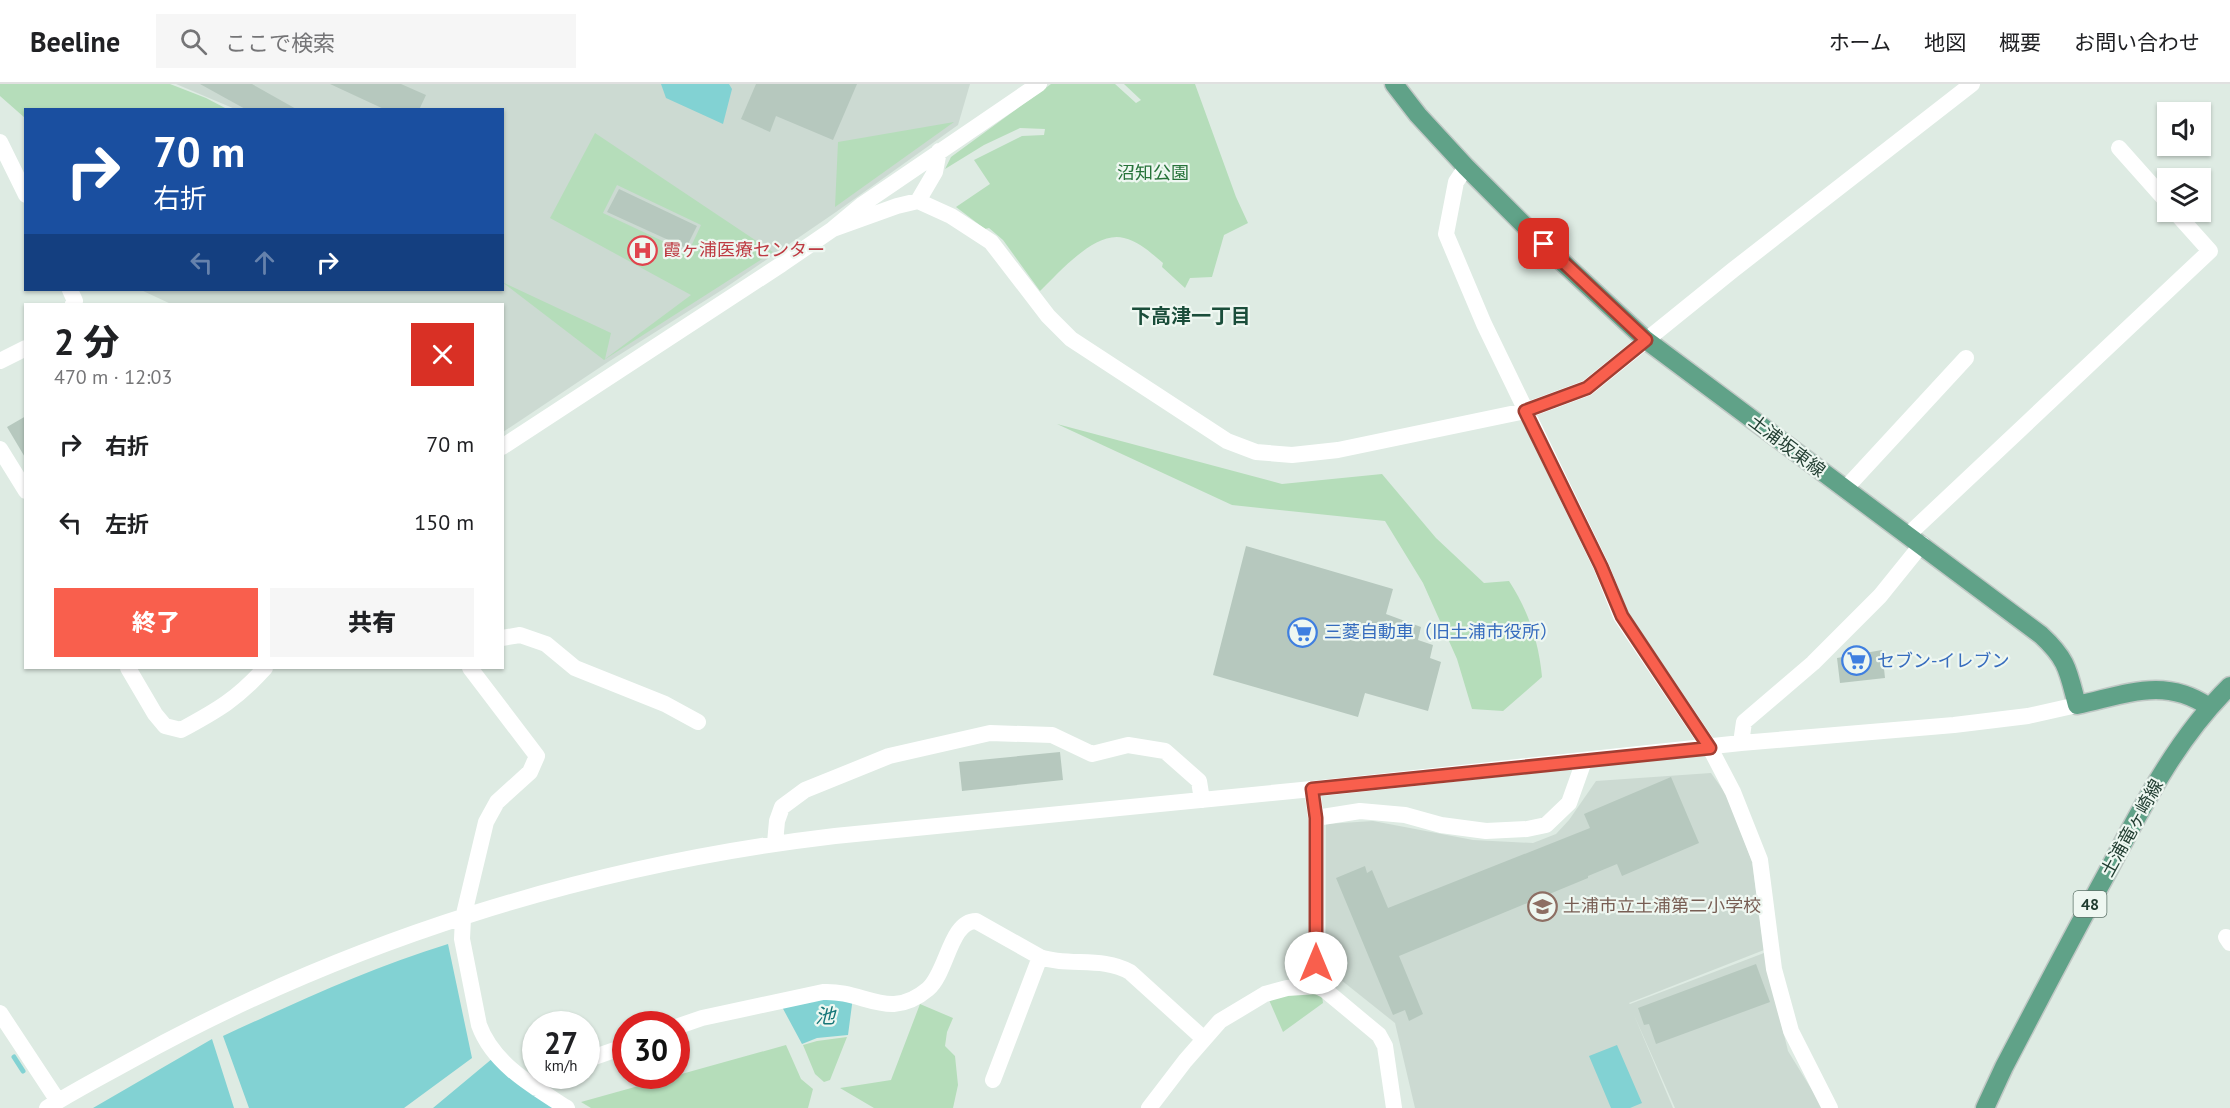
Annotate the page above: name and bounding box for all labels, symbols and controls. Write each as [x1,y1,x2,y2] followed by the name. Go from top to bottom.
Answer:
[156,14,576,68] search box
[30,23,120,60] text: Beeline
[177,25,210,58] icon: search
[225,29,335,57] text: ここで検索
[1829,29,1891,56] text: ホーム
[1924,29,1966,56] text: 地図
[1999,29,2041,56] text: 概要
[2074,29,2200,56] text: お問い合わせ
[2157,102,2211,222] map controls
[2157,102,2211,156] button: sound
[153,124,245,179] text: 70 m
[54,132,132,210] icon: right
[1117,161,1189,184] park label: 沼知公園
[2157,168,2211,222] button: layers
[153,181,207,215] text: 右折
[1518,218,1569,269] pin
[1527,227,1560,260] icon: arrive
[626,234,658,266] hospital icon: 霞ヶ浦医療センター
[663,238,825,261] place label: 霞ヶ浦医療センター
[185,246,218,279] icon: left
[248,246,281,279] icon: ahead
[311,246,344,279] icon: right
[1131,303,1251,329] district label: 下高津一丁目
[54,318,120,365] text: 2 分
[411,323,474,386] button: close
[54,364,172,390] text: 470 m · 12:03
[1744,409,1830,482] street label: 土浦坂東線
[54,428,87,461] icon: right
[426,430,474,458] text: 70 m
[105,432,149,460] text: 右折
[54,506,87,539] icon: left
[414,508,474,536] text: 150 m
[105,510,149,538] text: 左折
[54,588,258,657] button: 終了
[270,588,474,657] button: 共有
[1287,616,1319,648] supermarket icon: 三菱自動車（旧土浦市役所）
[1324,620,1558,643] place label: 三菱自動車（旧土浦市役所）
[1840,645,1872,677] supermarket icon: セブン-イレブン
[1877,649,2009,672] place label: セブン-イレブン
[2095,775,2168,881] street label: 土浦竜ヶ崎線
[1526,890,1558,922] school or university icon: 土浦市立土浦第二小学校
[2074,891,2106,917] road number: 48
[1563,894,1761,917] place label: 土浦市立土浦第二小学校
[1284,931,1348,995] position arrow
[815,1003,837,1029] water label: 池
[612,1011,690,1089] speed limit sign: 30
[544,1023,578,1062] text: 27
[545,1056,577,1075] text: km/h

